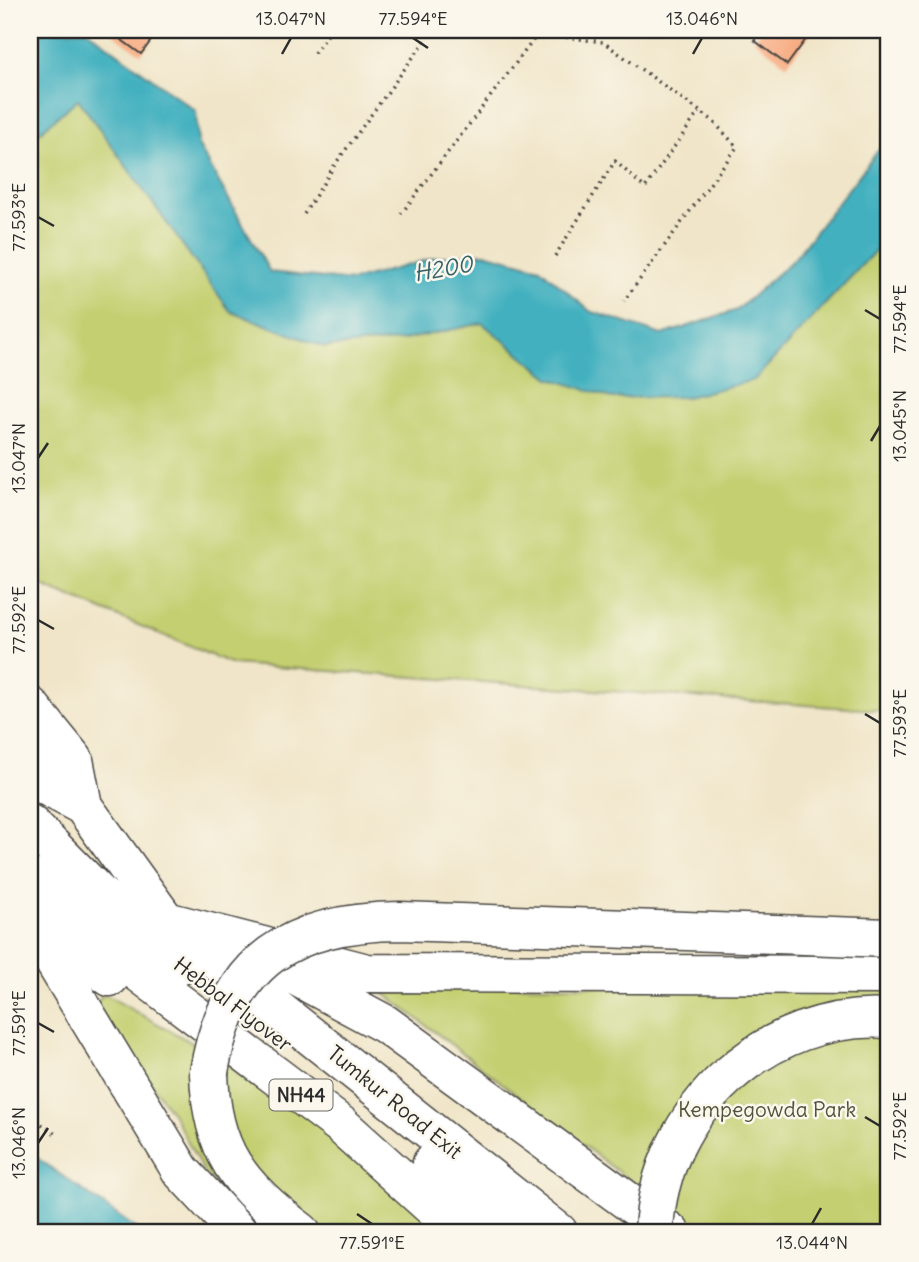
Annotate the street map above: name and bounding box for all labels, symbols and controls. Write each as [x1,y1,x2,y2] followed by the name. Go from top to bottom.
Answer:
[256,7,326,30] text: 13.047°N
[378,7,448,30] text: 77.594°E
[666,7,738,30] text: 13.046°N
[7,183,30,251] text: 77.593°E
[411,248,477,287] water label: H200
[888,284,911,354] text: 77.594°E
[888,390,911,462] text: 13.045°N
[7,423,30,493] text: 13.047°N
[7,586,30,654] text: 77.592°E
[888,689,911,757] text: 77.593°E
[168,951,298,1058] street label: Hebbal Flyover
[7,990,30,1056] text: 77.591°E
[322,1039,468,1165] street label: Tumkur Road Exit
[270,1079,332,1110] road number: NH44
[888,1092,911,1160] text: 77.592°E
[678,1096,856,1123] park label: Kempegowda Park
[7,1107,30,1179] text: 13.046°N
[339,1231,405,1254] text: 77.591°E
[776,1231,848,1254] text: 13.044°N

